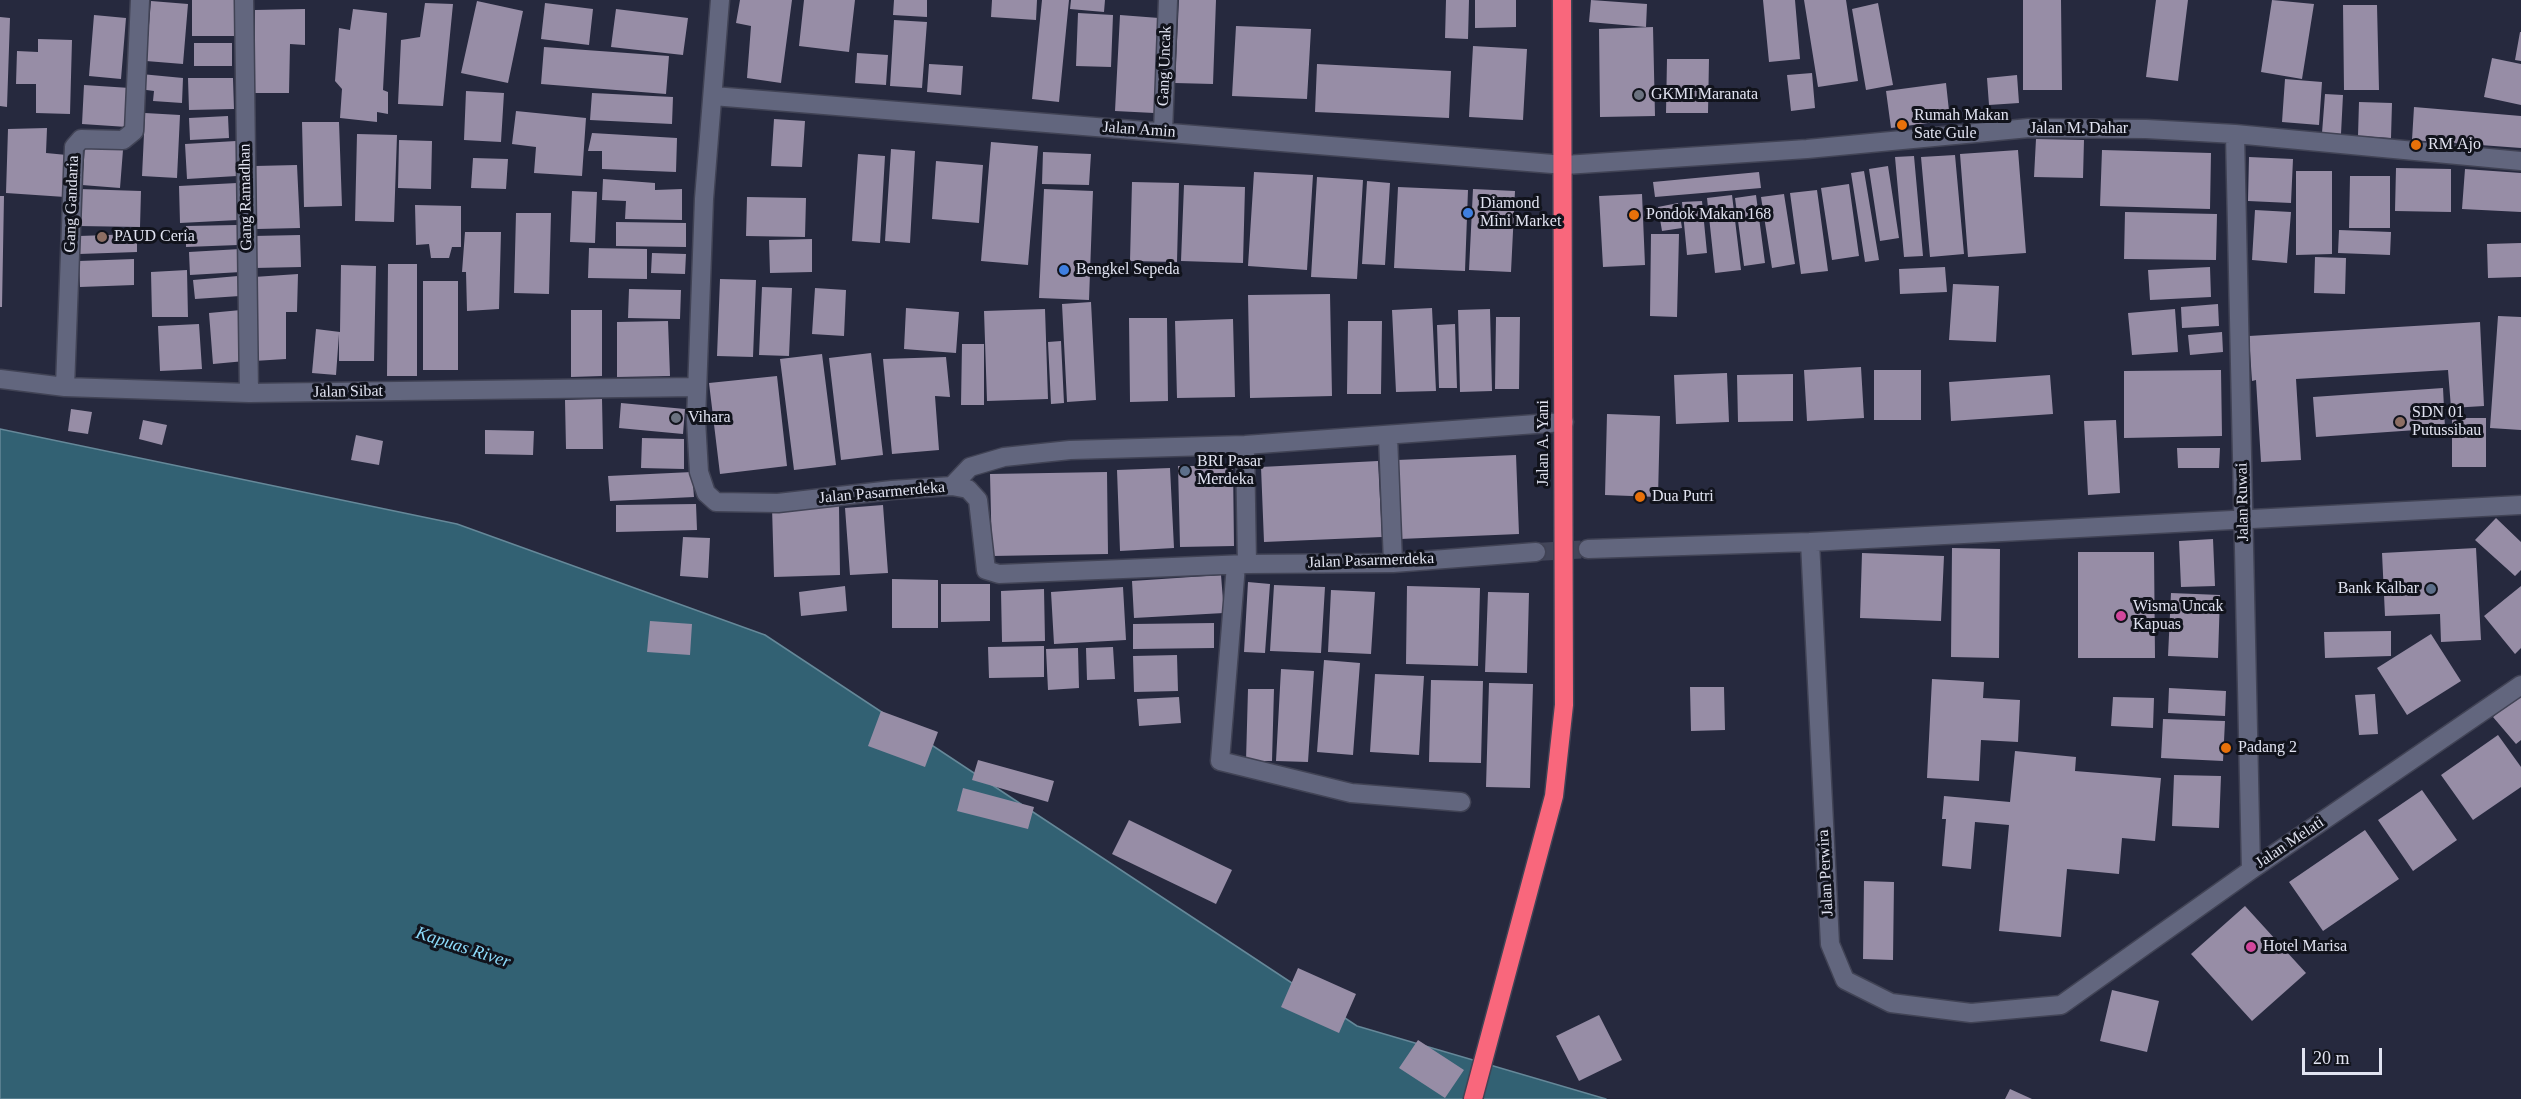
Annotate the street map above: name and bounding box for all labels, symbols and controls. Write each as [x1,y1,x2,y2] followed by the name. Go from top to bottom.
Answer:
[1154,25,1176,107] street label: Gang Uncak
[1651,85,1758,105] place label: GKMI Maranata
[1632,88,1646,102] marker: GKMI Maranata
[1914,106,2009,144] place label: Rumah Makan Sate Gule
[1102,118,1176,142] street label: Jalan Amin
[1895,118,1909,132] marker: Rumah Makan Sate Gule
[2030,119,2128,139] street label: Jalan M. Dahar
[2428,135,2481,155] place label: RM Ajo
[2409,138,2423,152] marker: RM Ajo
[235,143,257,251] street label: Gang Ramadhan
[61,155,83,253] street label: Gang Gandaria
[1480,194,1561,232] place label: Diamond Mini Market
[1646,205,1771,225] place label: Pondok Makan 168
[1461,206,1475,220] marker: Diamond Mini Market
[1627,208,1641,222] marker: Pondok Makan 168
[114,227,195,247] place label: PAUD Ceria
[95,230,109,244] marker: PAUD Ceria
[1076,260,1180,280] place label: Bengkel Sepeda
[1057,263,1071,277] marker: Bengkel Sepeda
[313,382,383,402] street label: Jalan Sibat
[1534,400,1554,486] street label: Jalan A. Yani
[2412,403,2481,441] place label: SDN 01 Putussibau
[688,408,731,428] place label: Vihara
[669,411,683,425] marker: Vihara
[2393,415,2407,429] marker: SDN 01 Putussibau
[1197,452,1262,490] place label: BRI Pasar Merdeka
[2233,463,2253,541] street label: Jalan Ruwai
[1178,464,1192,478] marker: BRI Pasar Merdeka
[818,478,946,508] street label: Jalan Pasarmerdeka
[1652,487,1714,507] place label: Dua Putri
[1633,490,1647,504] marker: Dua Putri
[1307,549,1435,573] street label: Jalan Pasarmerdeka
[2338,579,2419,599] place label: Bank Kalbar
[2424,582,2438,596] marker: Bank Kalbar
[2133,597,2223,635] place label: Wisma Uncak Kapuas
[2114,609,2128,623] marker: Wisma Uncak Kapuas
[2238,738,2297,758] place label: Padang 2
[2219,741,2233,755] marker: Padang 2
[2252,813,2328,873] street label: Jalan Melati
[1814,829,1838,917] street label: Jalan Perwira
[413,923,513,973] water label: Kapuas River
[2263,937,2347,957] place label: Hotel Marisa
[2244,940,2258,954] marker: Hotel Marisa
[2305,1036,2384,1074] scale bar
[2313,1048,2350,1068] text: 20 m

